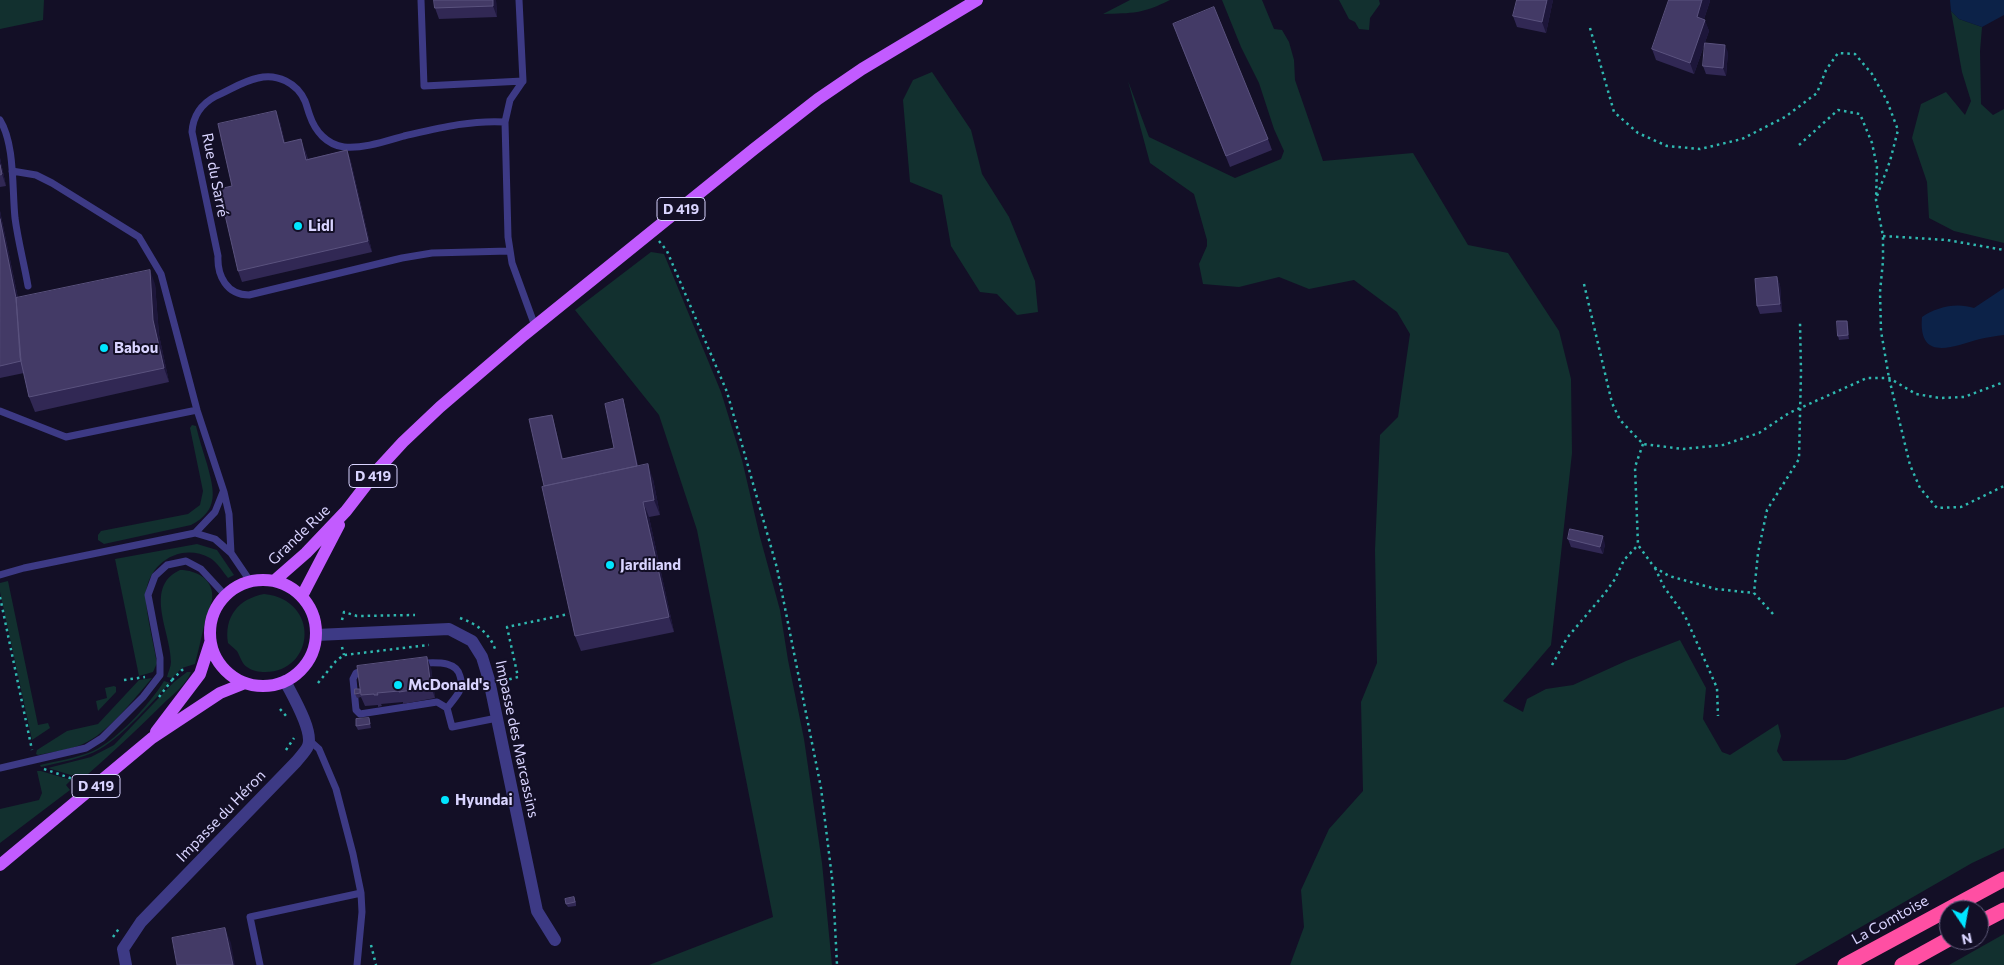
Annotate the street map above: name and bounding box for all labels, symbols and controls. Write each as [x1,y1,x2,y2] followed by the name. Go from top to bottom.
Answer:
[198,131,232,219] street label: Rue du Sarré
[657,198,705,220] road number: D 419
[308,217,334,235] place label: Lidl
[292,220,304,232] marker: Lidl
[114,339,158,357] place label: Babou
[98,342,110,354] marker: Babou
[349,464,397,488] road number: D 419
[264,501,334,569] street label: Grande Rue
[620,556,681,574] place label: Jardiland
[604,559,616,571] marker: Jardiland
[491,659,543,819] street label: Impasse des Marcassins
[408,676,489,694] place label: McDonald's
[392,679,404,691] marker: McDonald's
[173,766,269,866] street label: Impasse du Héron
[72,774,120,798] road number: D 419
[455,791,513,809] place label: Hyundai
[439,794,451,806] marker: Hyundai
[1848,891,1932,949] street label: La Comtoise
[1939,900,1989,950] north arrow
[1960,930,1974,949] text: N

